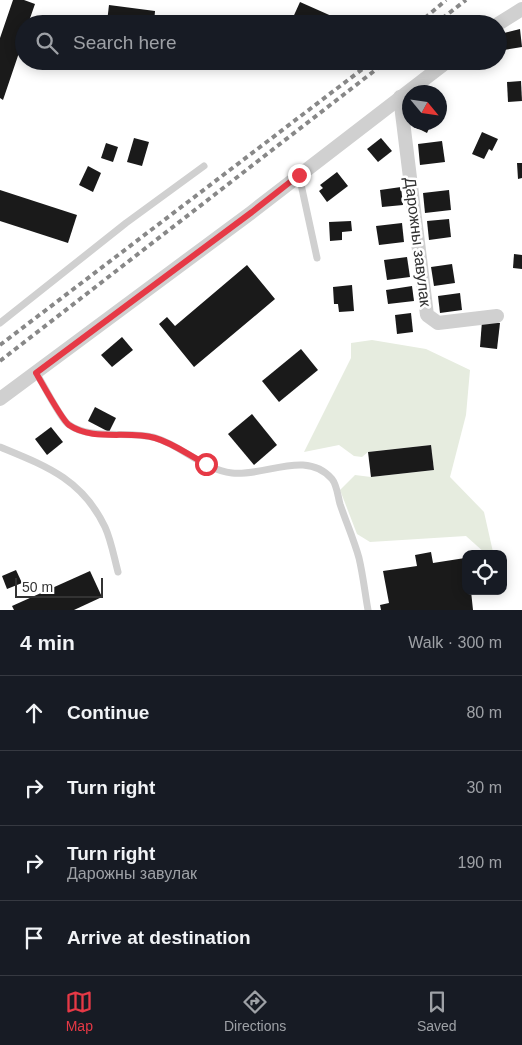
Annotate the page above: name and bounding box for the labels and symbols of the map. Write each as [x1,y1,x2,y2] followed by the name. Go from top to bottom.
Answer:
[402,85,447,130] north arrow
[288,164,311,187] route end
[402,176,434,309] street label: Дарожны завулак
[195,453,218,476] route start
[15,575,102,598] scale bar

